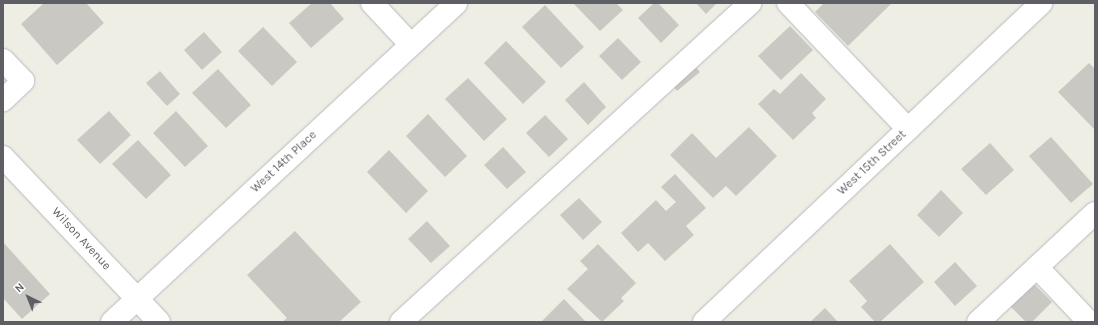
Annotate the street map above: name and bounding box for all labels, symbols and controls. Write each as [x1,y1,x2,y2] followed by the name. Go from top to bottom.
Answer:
[248,128,320,196] street label: West 14th Place
[835,128,909,198] street label: West 15th Street
[48,205,114,273] street label: Wilson Avenue
[8,277,48,317] north arrow
[12,280,27,295] text: N

